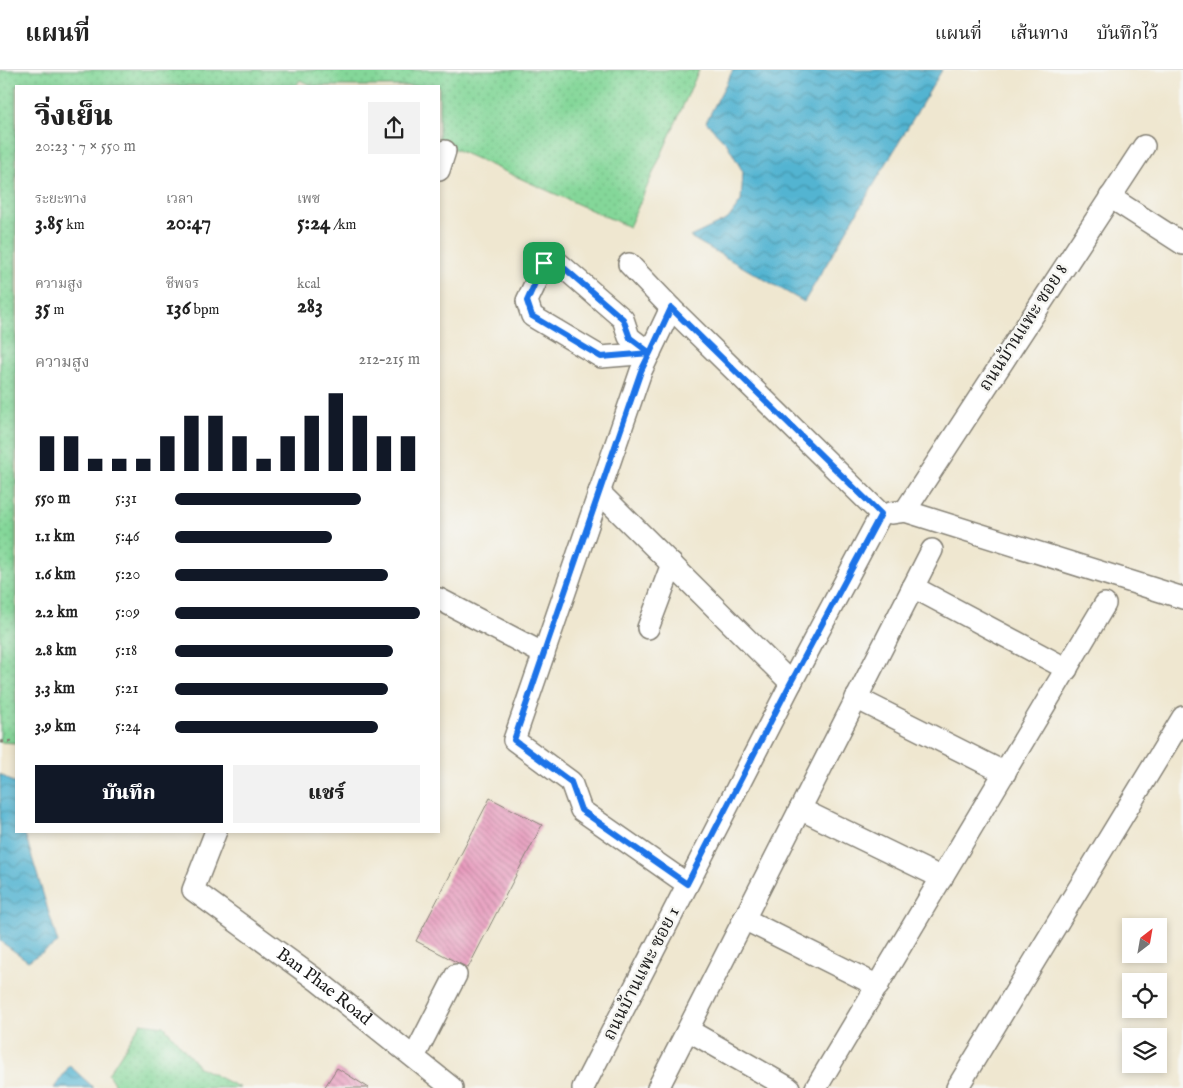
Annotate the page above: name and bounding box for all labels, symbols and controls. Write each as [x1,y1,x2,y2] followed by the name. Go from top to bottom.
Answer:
[25,19,90,50] text: แผนที่
[935,23,982,46] text: แผนที่
[1010,23,1069,46] text: เส้นทาง
[1097,23,1158,46] text: บันทึกไว้
[35,100,113,135] text: วิ่งเย็น
[368,102,420,154] button: share
[35,137,136,157] text: 20:23 · 7 × 550 m
[35,190,87,208] text: ระยะทาง
[166,190,193,208] text: เวลา
[297,190,320,208] text: เพซ
[35,210,63,237] text: 3.85
[166,210,211,237] text: 20:47
[297,210,330,237] text: 5:24
[63,216,85,234] text: km
[330,216,356,234] text: /km
[523,242,565,284] pin
[530,249,558,277] icon: arrive
[974,260,1074,396] street label: ถนนบ้านแพะ ซอย 8
[35,275,83,293] text: ความสูง
[166,275,199,293] text: ชีพจร
[297,275,320,293] text: kcal
[297,293,323,320] text: 283
[35,295,50,322] text: 35
[166,295,191,322] text: 136
[50,301,64,319] text: m
[191,301,219,319] text: bpm
[359,350,420,370] text: 212–215 m
[35,353,90,373] text: ความสูง
[35,489,70,509] text: 550 m
[115,489,137,509] text: 5:31
[35,527,75,547] text: 1.1 km
[115,527,140,547] text: 5:46
[35,565,76,585] text: 1.6 km
[115,565,140,585] text: 5:20
[35,603,78,623] text: 2.2 km
[115,603,140,623] text: 5:09
[35,641,77,661] text: 2.8 km
[115,641,137,661] text: 5:18
[35,679,75,699] text: 3.3 km
[115,679,138,699] text: 5:21
[35,717,76,737] text: 3.9 km
[115,717,140,737] text: 5:24
[35,765,223,823] button: บันทึก
[233,765,420,823] button: แชร์
[598,903,686,1045] street label: ถนนบ้านแพะ ซอย 1
[1122,918,1168,962] north arrow
[1122,918,1167,1073] map controls
[272,943,376,1031] street label: Ban Phae Road
[1122,973,1167,1018] button: locate
[1122,1028,1167,1073] button: layers

